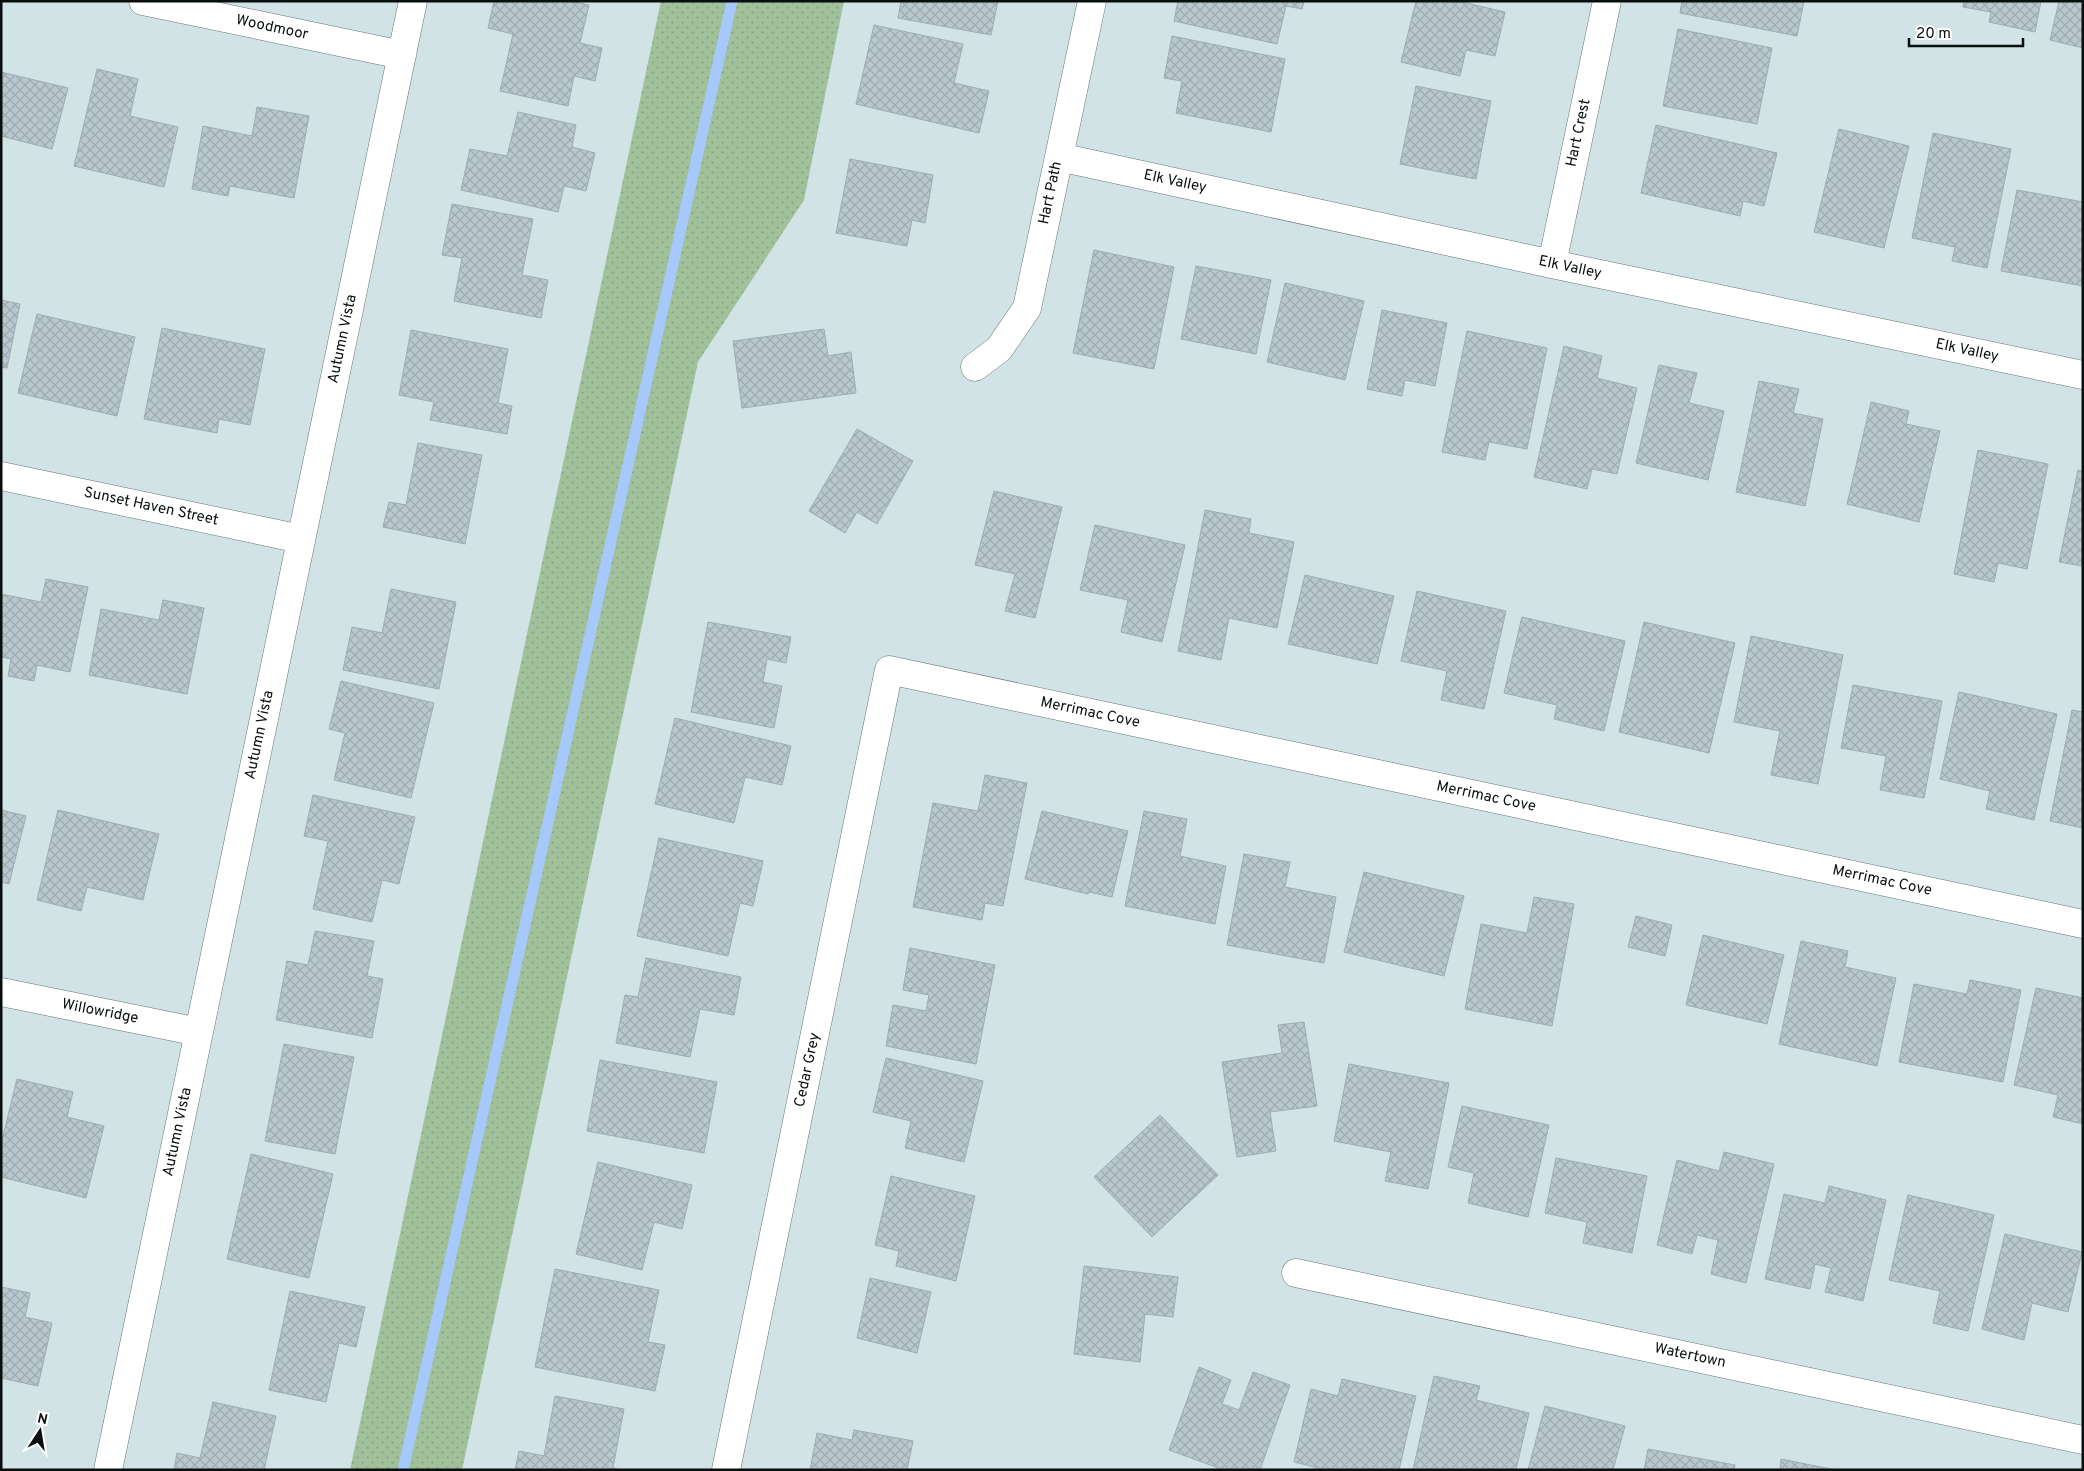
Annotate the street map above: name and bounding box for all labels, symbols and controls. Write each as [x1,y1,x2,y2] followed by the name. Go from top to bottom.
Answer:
[234,11,310,45] street label: Woodmoor
[1909,15,2023,47] scale bar
[1916,25,1951,44] text: 20 m
[1563,97,1595,169] street label: Hart Crest
[1035,160,1067,226] street label: Hart Path
[1142,166,1208,198] street label: Elk Valley
[1537,252,1603,284] street label: Elk Valley
[324,293,362,385] street label: Autumn Vista
[1934,335,2000,367] street label: Elk Valley
[82,483,220,531] street label: Sunset Haven Street
[241,689,279,781] street label: Autumn Vista
[1038,693,1142,733] street label: Merrimac Cove
[1434,777,1538,817] street label: Merrimac Cove
[1830,861,1934,901] street label: Merrimac Cove
[60,995,140,1029] street label: Willowridge
[791,1031,825,1109] street label: Cedar Grey
[159,1086,197,1178] street label: Autumn Vista
[1653,1339,1727,1373] street label: Watertown
[15,1406,65,1456] north arrow
[36,1410,49,1429] text: N

